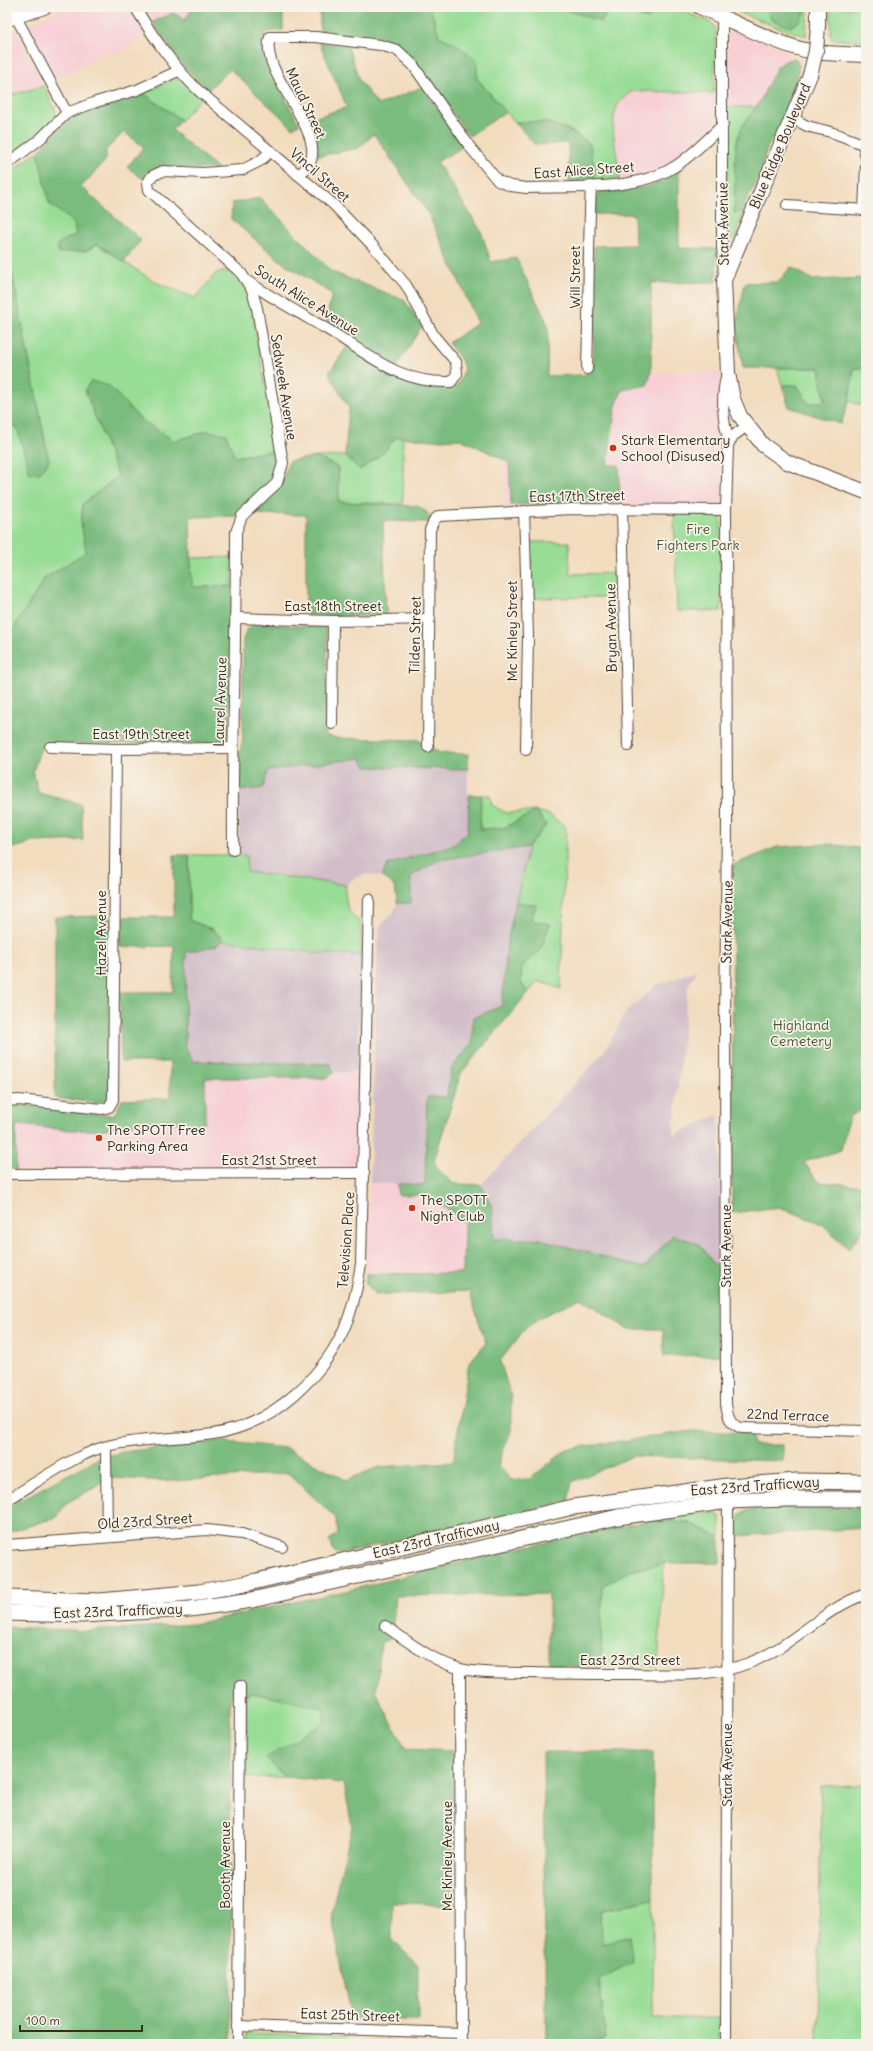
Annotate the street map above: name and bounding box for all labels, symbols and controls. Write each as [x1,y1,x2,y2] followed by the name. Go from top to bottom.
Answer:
[282,65,330,142] street label: Maud Street
[745,81,815,211] street label: Blue Ridge Boulevard
[286,144,354,206] street label: Vincil Street
[533,157,635,182] street label: East Alice Street
[713,182,733,266] street label: Stark Avenue
[566,245,584,308] street label: Will Street
[251,261,363,339] street label: South Alice Avenue
[267,333,301,441] street label: Sedweek Avenue
[621,431,731,465] place label: Stark Elementary School (Disused)
[608,443,618,453] marker: Stark Elementary School (Disused)
[529,486,626,506] street label: East 17th Street
[656,520,740,554] park label: Fire Fighters Park
[503,580,521,681] street label: Mc Kinley Street
[601,583,621,673] street label: Bryan Avenue
[405,596,425,674] street label: Tilden Street
[284,597,382,615] street label: East 18th Street
[209,657,231,747] street label: Laurel Avenue
[92,725,190,743] street label: East 19th Street
[717,880,737,964] street label: Stark Avenue
[92,890,110,976] street label: Hazel Avenue
[770,1016,832,1050] park label: Highland Cemetery
[107,1121,206,1155] place label: The SPOTT Free Parking Area
[94,1133,104,1143] marker: The SPOTT Free Parking Area
[221,1151,317,1169] street label: East 21st Street
[334,1191,358,1289] street label: Television Place
[420,1191,488,1225] place label: The SPOTT Night Club
[407,1203,417,1213] marker: The SPOTT Night Club
[717,1204,735,1288] street label: Stark Avenue
[746,1405,830,1425] street label: 22nd Terrace
[690,1473,820,1499] street label: East 23rd Trafficway
[97,1509,194,1533] street label: Old 23rd Street
[371,1516,501,1562] street label: East 23rd Trafficway
[53,1600,183,1622] street label: East 23rd Trafficway
[580,1651,681,1669] street label: East 23rd Street
[718,1723,736,1807] street label: Stark Avenue
[438,1801,456,1911] street label: Mc Kinley Avenue
[216,1821,234,1909] street label: Booth Avenue
[300,2004,400,2026] street label: East 25th Street
[20,2007,142,2033] scale bar
[26,2013,60,2028] text: 100 m

